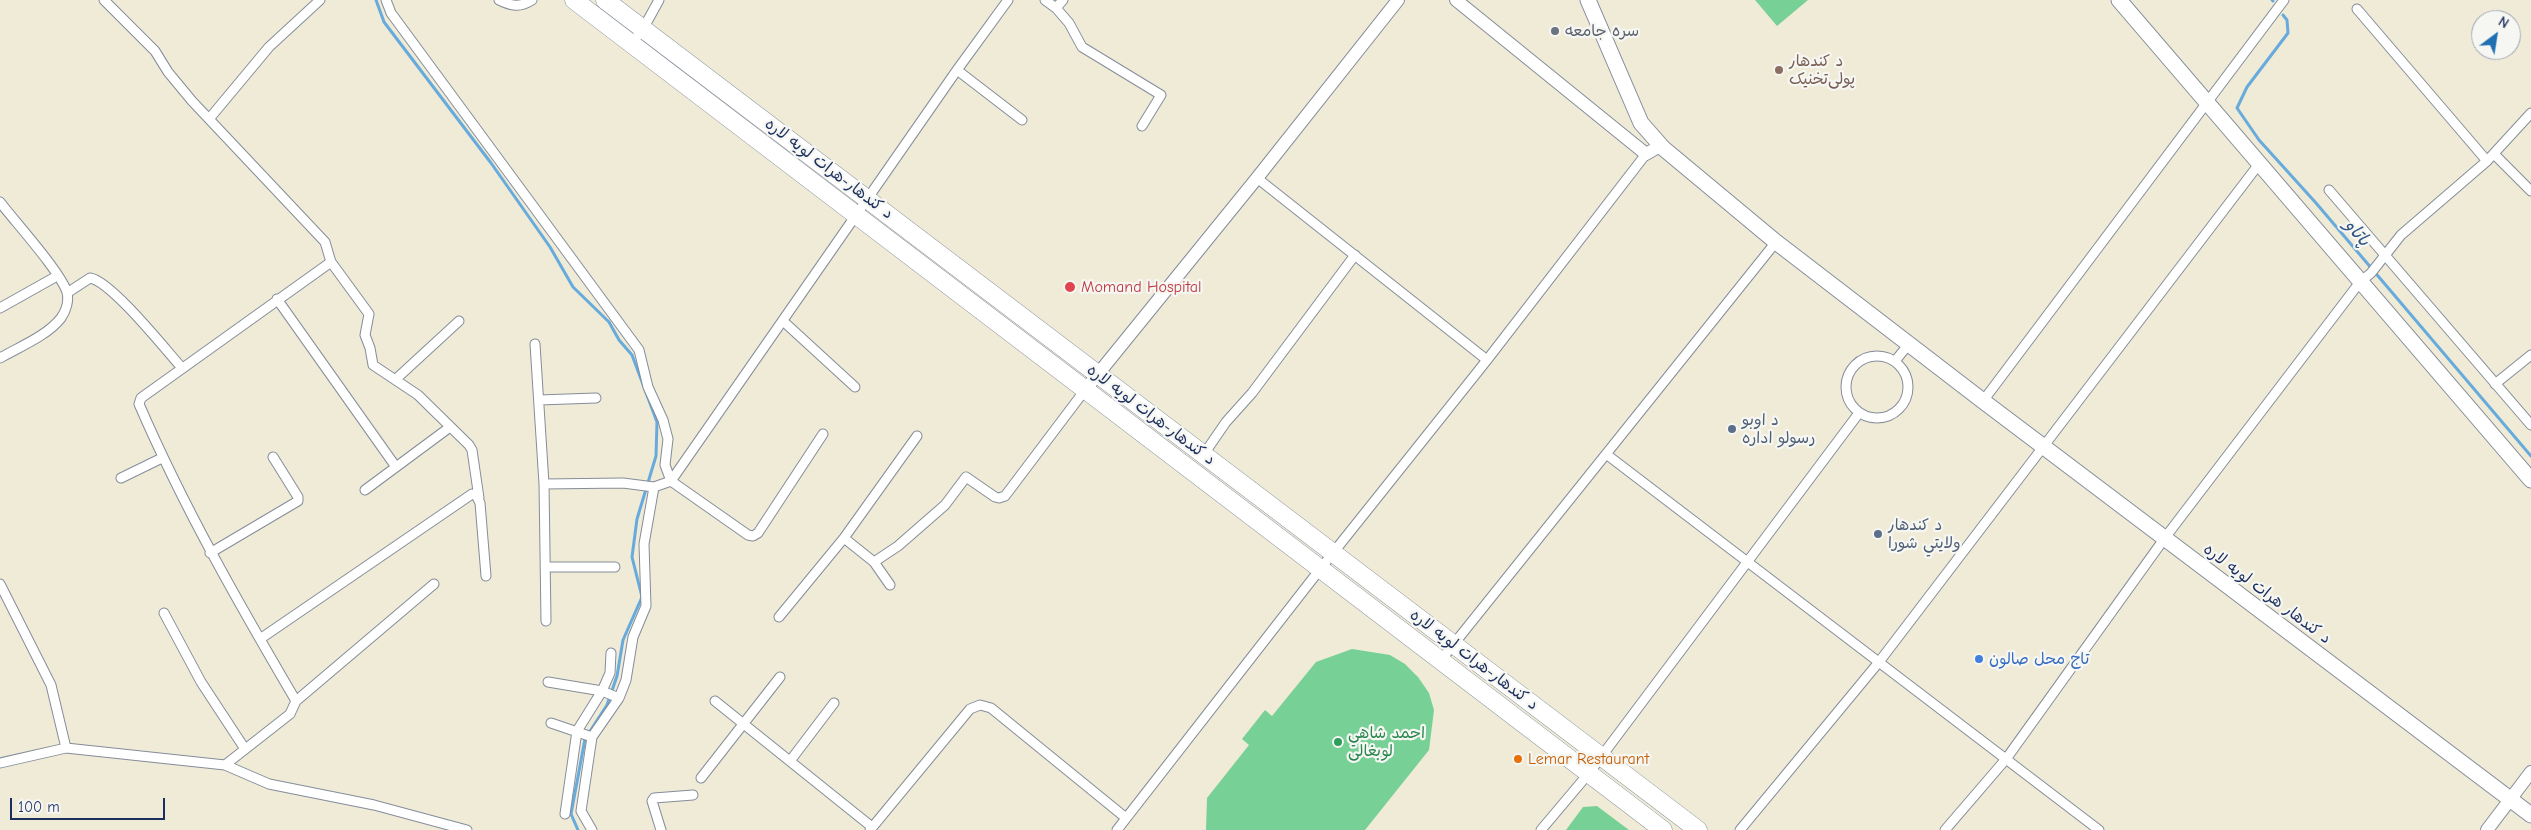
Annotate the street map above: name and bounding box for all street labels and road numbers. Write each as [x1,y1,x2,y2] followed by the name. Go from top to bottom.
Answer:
[761,114,897,224] street label: د کندهار-هرات لويه لاره
[1083,360,1219,470] street label: د کندهار-هرات لويه لاره
[2199,540,2335,648] street label: د کندهار هرات لویه لاره
[1406,605,1542,715] street label: د کندهار-هرات لويه لاره

